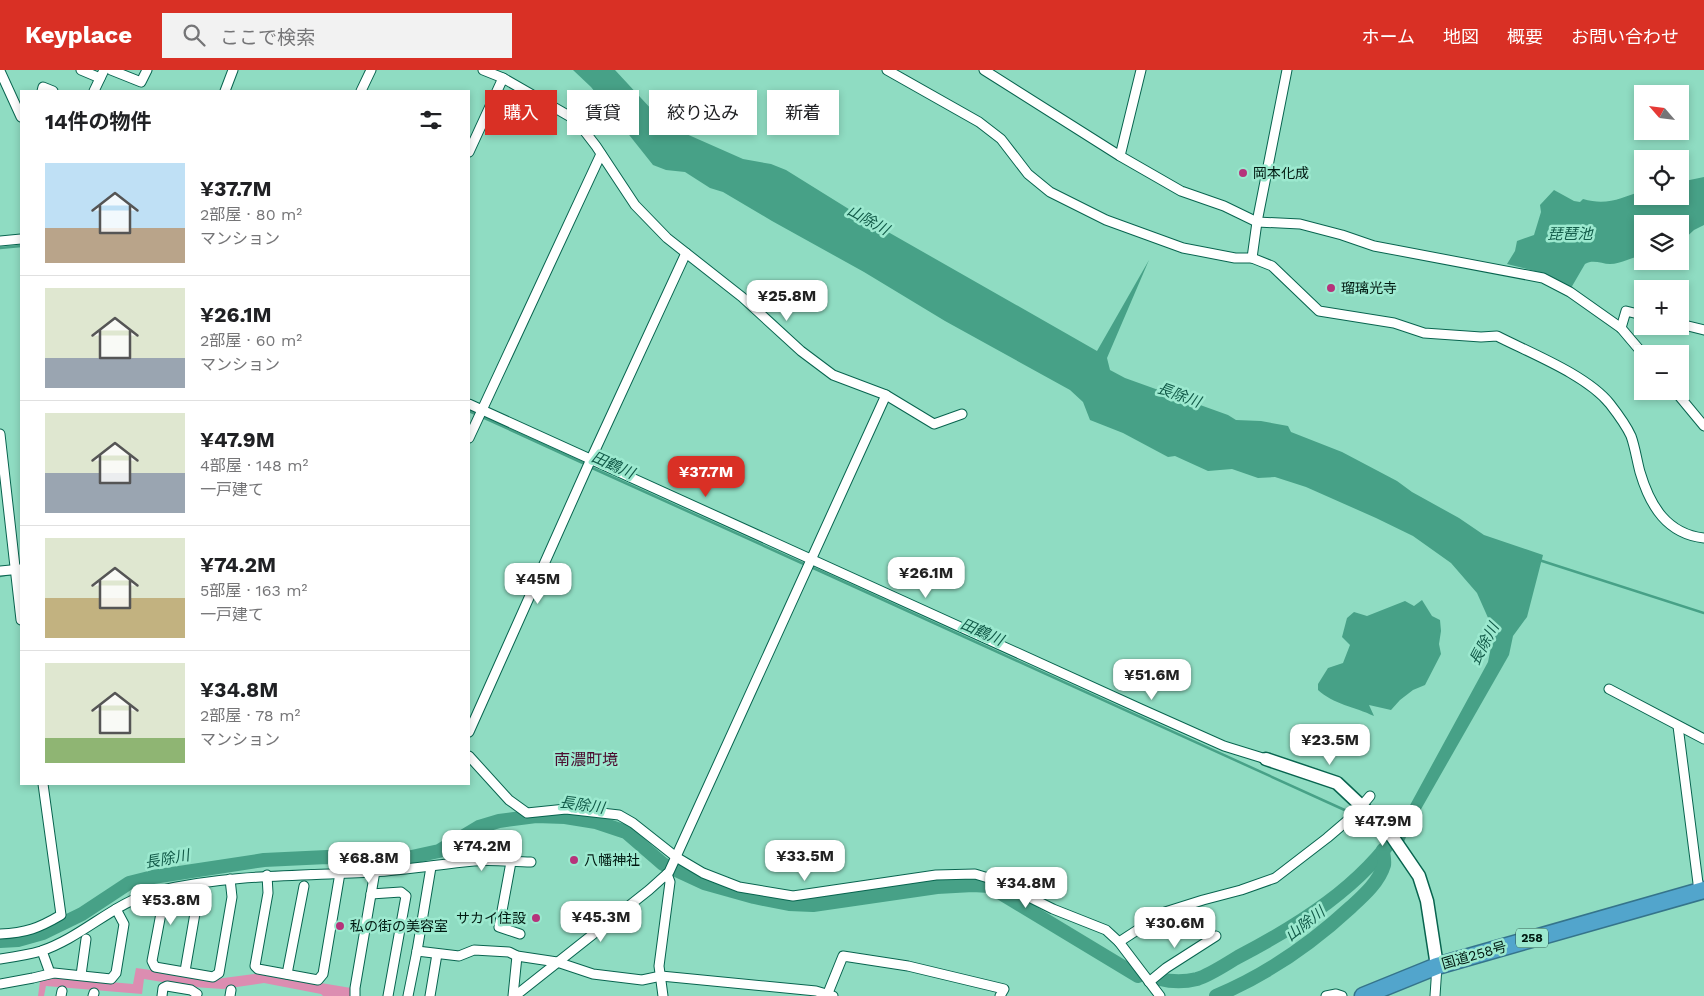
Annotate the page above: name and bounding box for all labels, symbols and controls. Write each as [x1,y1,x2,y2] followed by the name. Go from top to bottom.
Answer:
[162,13,512,58] search box
[25,21,132,49] text: Keyplace
[180,21,208,49] icon: search
[220,26,315,49] text: ここで検索
[1362,26,1415,47] text: ホーム
[1443,26,1479,47] text: 地図
[1507,26,1543,47] text: 概要
[1571,26,1679,47] text: お問い合わせ
[1634,85,1689,140] north arrow
[1634,85,1689,400] map controls
[485,90,557,135] chip: 購入
[567,90,639,135] chip: 賃貸
[649,90,757,135] chip: 絞り込み
[767,90,839,135] chip: 新着
[417,106,445,134] icon: filters
[45,109,152,134] text: 14件の物件
[1634,150,1689,205] button: locate
[1253,165,1309,181] place label: 岡本化成
[1237,167,1249,179] marker: 岡本化成
[200,176,272,201] text: ¥37.7M
[85,183,145,243] icon: home
[844,201,894,240] water label: 山除川
[200,205,302,224] text: 2部屋 · 80 m²
[1634,215,1689,270] button: layers
[1547,225,1594,243] water label: 琵琶池
[200,229,280,248] text: マンション
[746,280,828,322] pin: ¥25.8M
[1341,280,1397,296] place label: 瑠璃光寺
[1634,280,1689,335] button: +
[1325,282,1337,294] marker: 瑠璃光寺
[758,286,816,305] text: ¥25.8M
[200,302,272,327] text: ¥26.1M
[85,308,145,368] icon: home
[200,331,302,350] text: 2部屋 · 60 m²
[1634,345,1689,400] button: −
[200,355,280,374] text: マンション
[1155,379,1205,412] water label: 長除川
[200,427,275,452] text: ¥47.9M
[85,433,145,493] icon: home
[589,448,639,483] water label: 田鶴川
[200,456,308,475] text: 4部屋 · 148 m²
[665,456,747,498] pin: ¥37.7M
[679,462,733,481] text: ¥37.7M
[200,480,264,499] text: 一戸建て
[200,552,276,577] text: ¥74.2M
[885,556,967,599] pin: ¥26.1M
[85,558,145,618] icon: home
[508,562,568,605] pin: ¥45M
[899,563,953,582] text: ¥26.1M
[516,569,560,588] text: ¥45M
[200,581,307,600] text: 5部屋 · 163 m²
[200,605,264,624] text: 一戸建て
[958,615,1008,650] water label: 田鶴川
[1465,618,1503,668] water label: 長除川
[1111,658,1193,701] pin: ¥51.6M
[1124,665,1180,684] text: ¥51.6M
[200,677,278,702] text: ¥34.8M
[85,683,145,743] icon: home
[200,706,300,725] text: 2部屋 · 78 m²
[1289,724,1371,766] pin: ¥23.5M
[200,730,280,749] text: マンション
[1301,730,1359,749] text: ¥23.5M
[554,750,618,769] district label: 南濃町境
[558,793,608,817] water label: 長除川
[1342,804,1424,847] pin: ¥47.9M
[1354,811,1412,830] text: ¥47.9M
[441,830,523,872] pin: ¥74.2M
[453,836,511,855] text: ¥74.2M
[764,840,846,882] pin: ¥33.5M
[328,842,410,884] pin: ¥68.8M
[143,846,193,872] water label: 長除川
[776,846,834,865] text: ¥33.5M
[339,848,399,867] text: ¥68.8M
[584,852,640,868] place label: 八幡神社
[568,854,580,866] marker: 八幡神社
[985,866,1067,909] pin: ¥34.8M
[996,873,1056,892] text: ¥34.8M
[130,884,212,926] pin: ¥53.8M
[142,890,200,909] text: ¥53.8M
[560,900,642,943] pin: ¥45.3M
[1282,902,1330,945] water label: 山除川
[1134,906,1216,949] pin: ¥30.6M
[571,907,631,926] text: ¥45.3M
[456,910,526,926] place label: サカイ住設
[530,912,542,924] marker: サカイ住設
[1145,913,1205,932] text: ¥30.6M
[350,918,448,934] place label: 私の街の美容室
[334,920,346,932] marker: 私の街の美容室
[1516,928,1548,948] road number: 258
[1440,938,1508,972] street label: 国道258号

